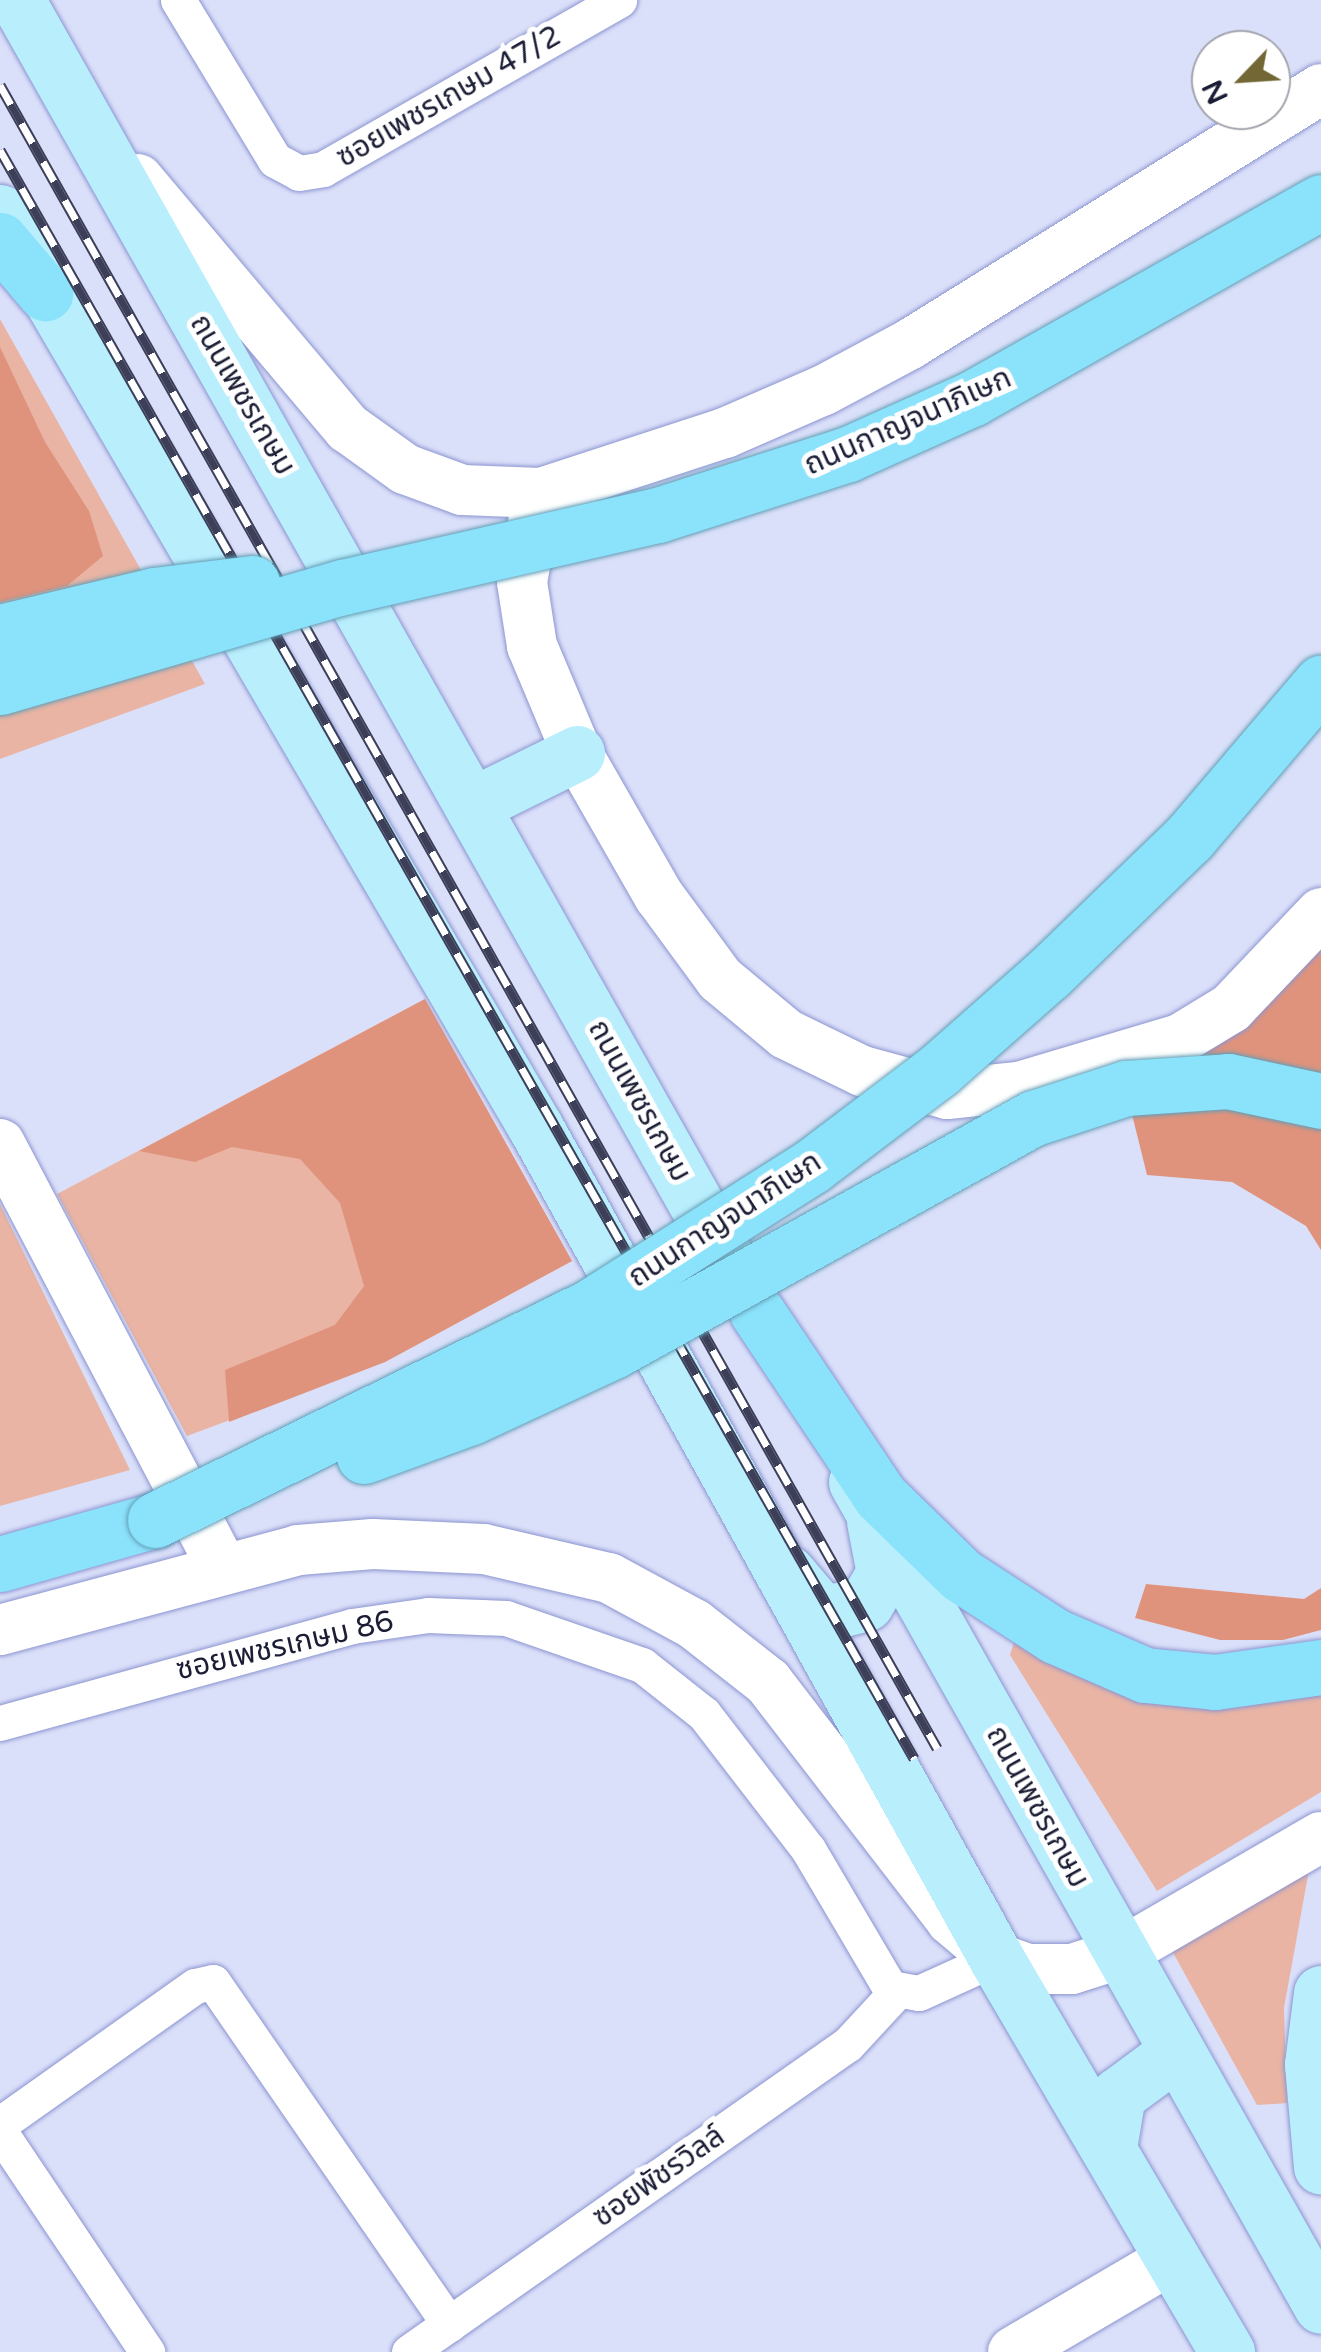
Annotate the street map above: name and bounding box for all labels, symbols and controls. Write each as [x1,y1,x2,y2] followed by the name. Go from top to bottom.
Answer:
[330,18,568,176] street label: ซอยเพชรเกษม 47/2
[1191,30,1291,130] north arrow
[1195,74,1236,109] text: N
[182,308,302,482] street label: ถนนเพชรเกษม
[799,360,1017,484] street label: ถนนกาญจนาภิเษก
[580,1014,698,1188] street label: ถนนเพชรเกษม
[622,1144,828,1296] street label: ถนนกาญจนาภิเษก
[173,1603,397,1689] street label: ซอยเพชรเกษม 86
[978,1720,1096,1894] street label: ถนนเพชรเกษม
[586,2118,732,2236] street label: ซอยพัชรวิลล์

